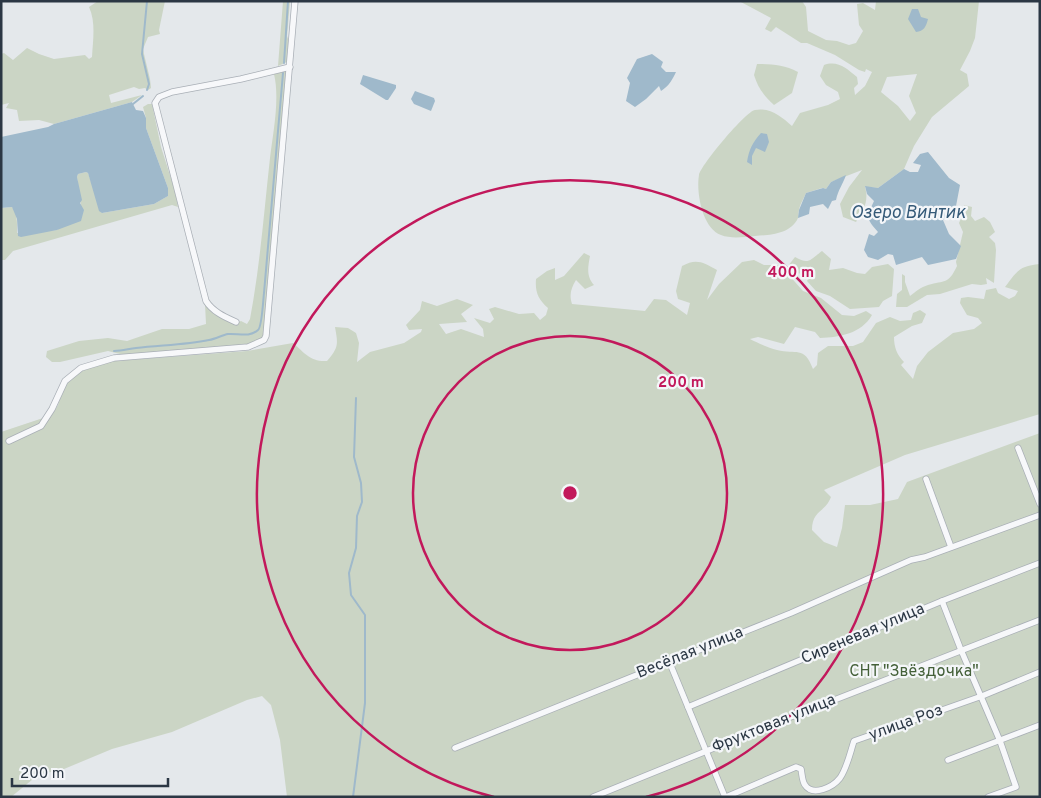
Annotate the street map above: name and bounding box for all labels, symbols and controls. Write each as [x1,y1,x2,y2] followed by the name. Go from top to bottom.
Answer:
[850,202,966,225] water label: Озеро Винтик
[768,264,814,283] text: 400 m
[658,374,704,393] text: 200 m
[561,484,579,502] centre of rings
[798,599,928,669] street label: Сиреневая улица
[634,622,746,684] street label: Весёлая улица
[849,662,979,682] park label: СНТ "Звёздочка"
[709,690,839,758] street label: Фруктовая улица
[866,700,946,746] street label: улица Роз
[12,756,169,788] scale bar
[20,765,65,784] text: 200 m

